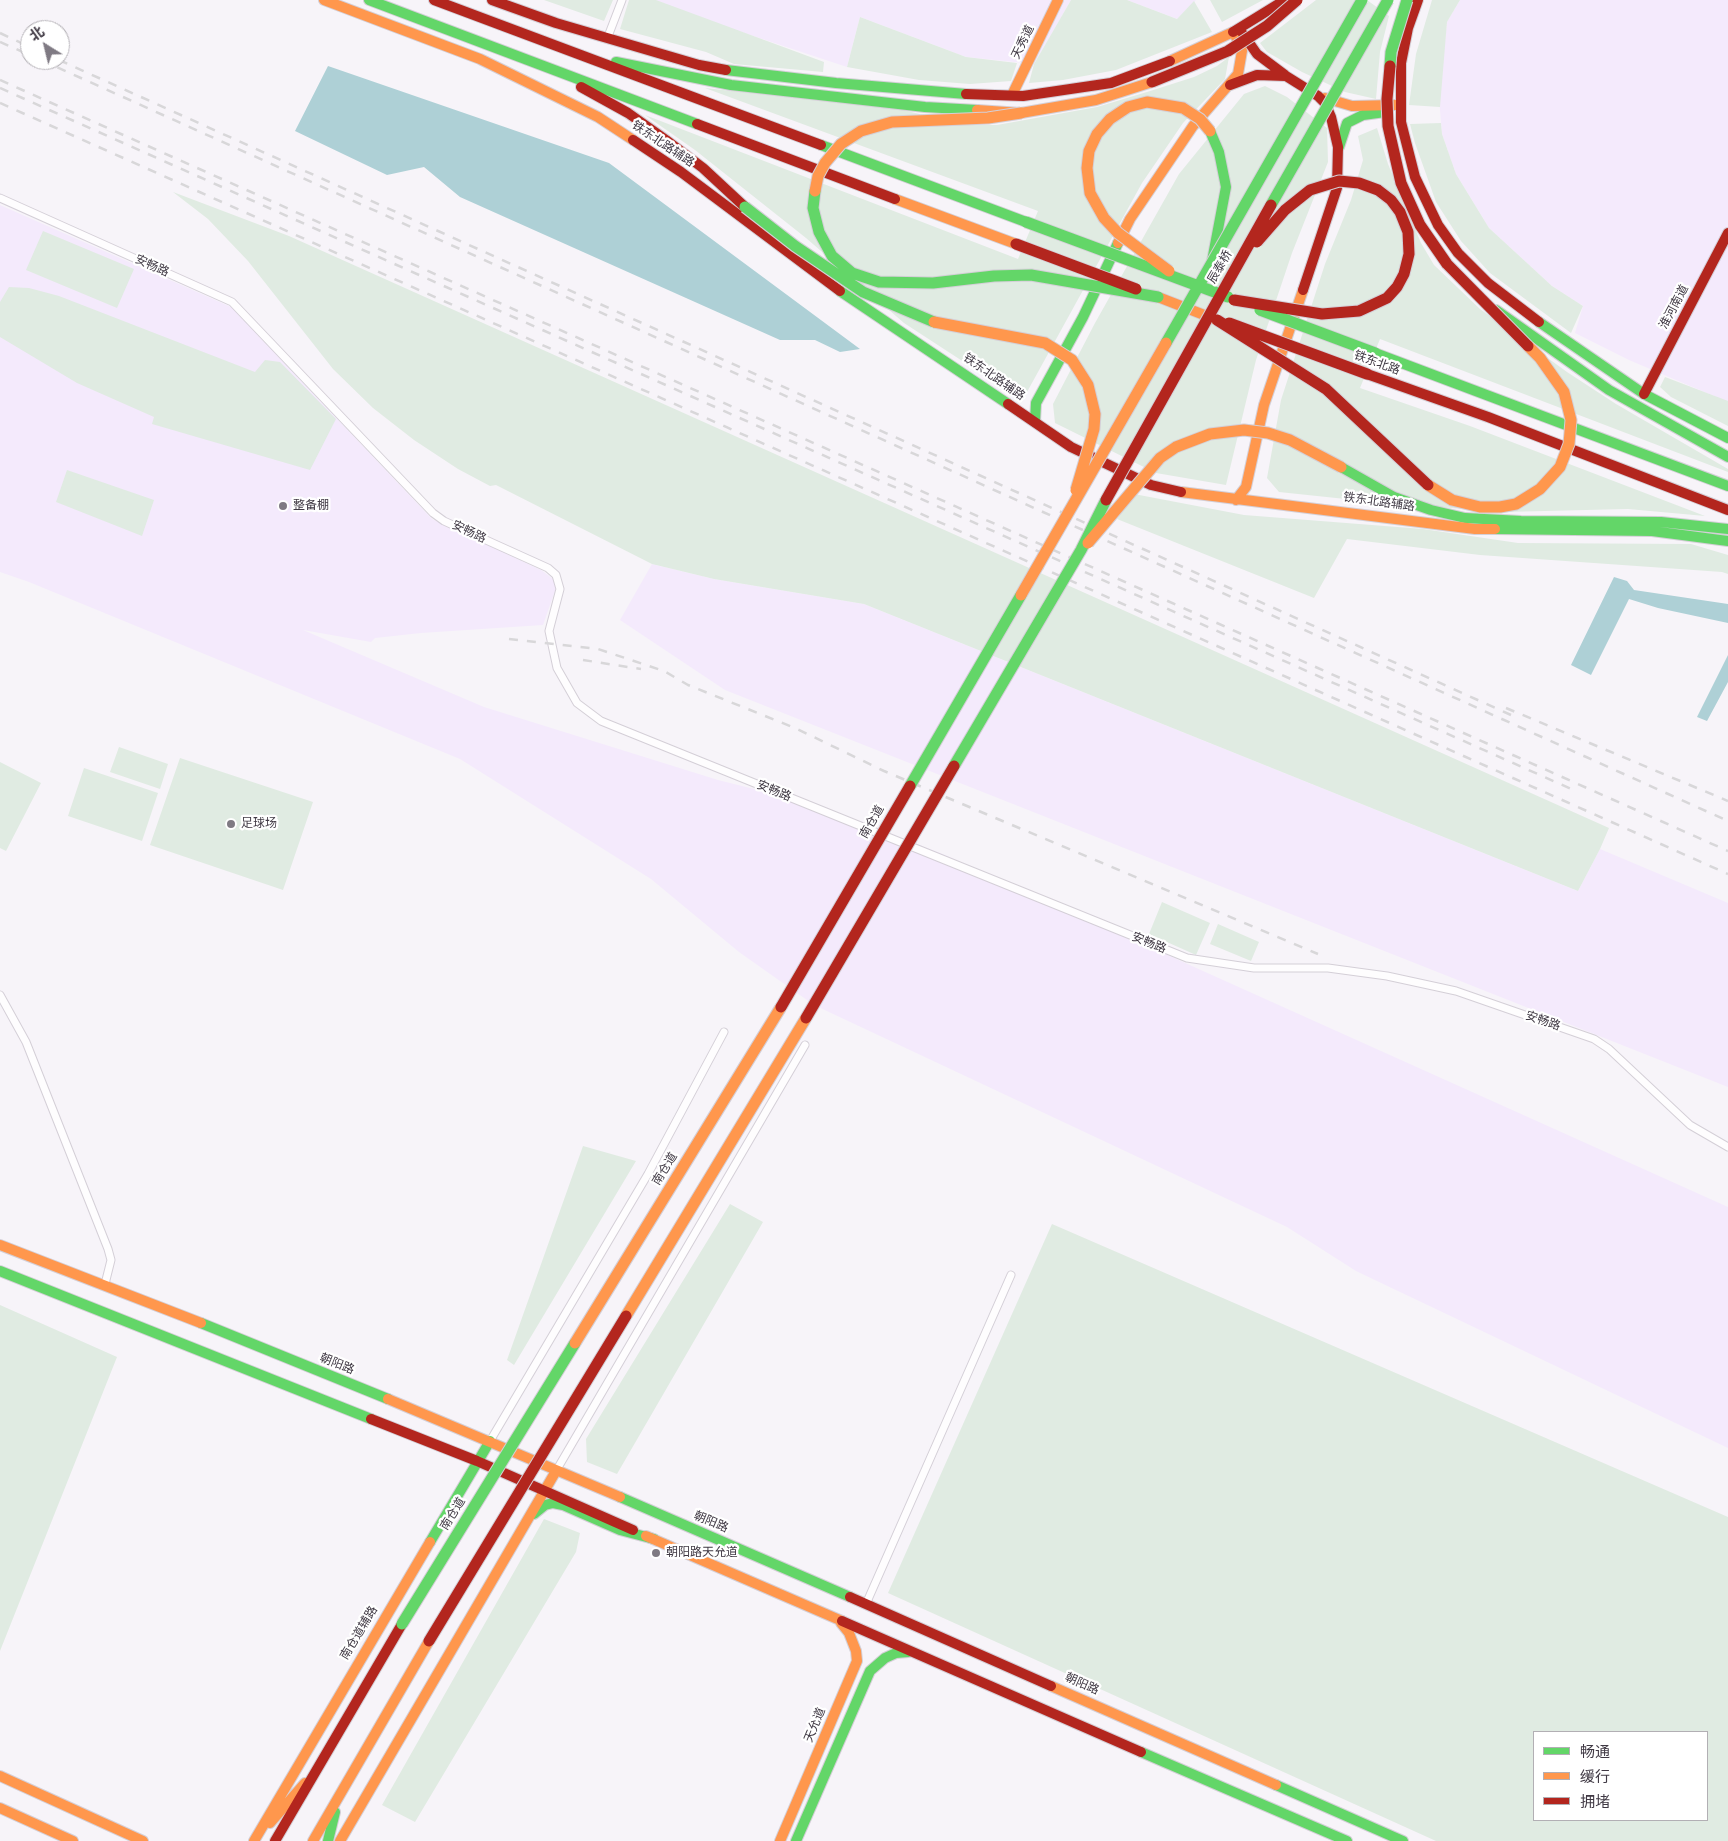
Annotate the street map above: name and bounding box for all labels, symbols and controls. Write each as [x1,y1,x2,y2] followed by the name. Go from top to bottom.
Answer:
[20,20,70,70] north arrow
[26,22,48,45] text: 北
[1009,23,1037,61] street label: 天秀道
[629,118,697,170] street label: 铁东北路辅路
[1205,248,1235,286] street label: 辰泰桥
[133,252,171,280] street label: 安畅路
[1656,282,1692,332] street label: 淮河南道
[1352,348,1402,378] street label: 铁东北路
[960,350,1028,404] street label: 铁东北路辅路
[1342,490,1416,514] street label: 铁东北路辅路
[293,499,329,513] place label: 整备棚
[277,500,289,512] marker: 整备棚
[450,518,488,546] street label: 安畅路
[755,778,793,804] street label: 安畅路
[857,803,887,841] street label: 南仓道
[241,817,277,831] place label: 足球场
[225,818,237,830] marker: 足球场
[1130,930,1168,956] street label: 安畅路
[1524,1008,1562,1034] street label: 安畅路
[649,1150,681,1188] street label: 南仓道
[318,1351,356,1377] street label: 朝阳路
[437,1495,469,1533] street label: 南仓道
[692,1508,730,1536] street label: 朝阳路
[666,1546,738,1560] place label: 朝阳路天允道
[650,1547,662,1559] marker: 朝阳路天允道
[337,1604,381,1662] street label: 南仓道辅路
[1063,1670,1101,1698] street label: 朝阳路
[801,1706,829,1744] street label: 天允道
[1533,1731,1708,1821] legend
[1580,1742,1610,1761] text: 畅通
[1580,1767,1610,1786] text: 缓行
[1580,1792,1610,1811] text: 拥堵

